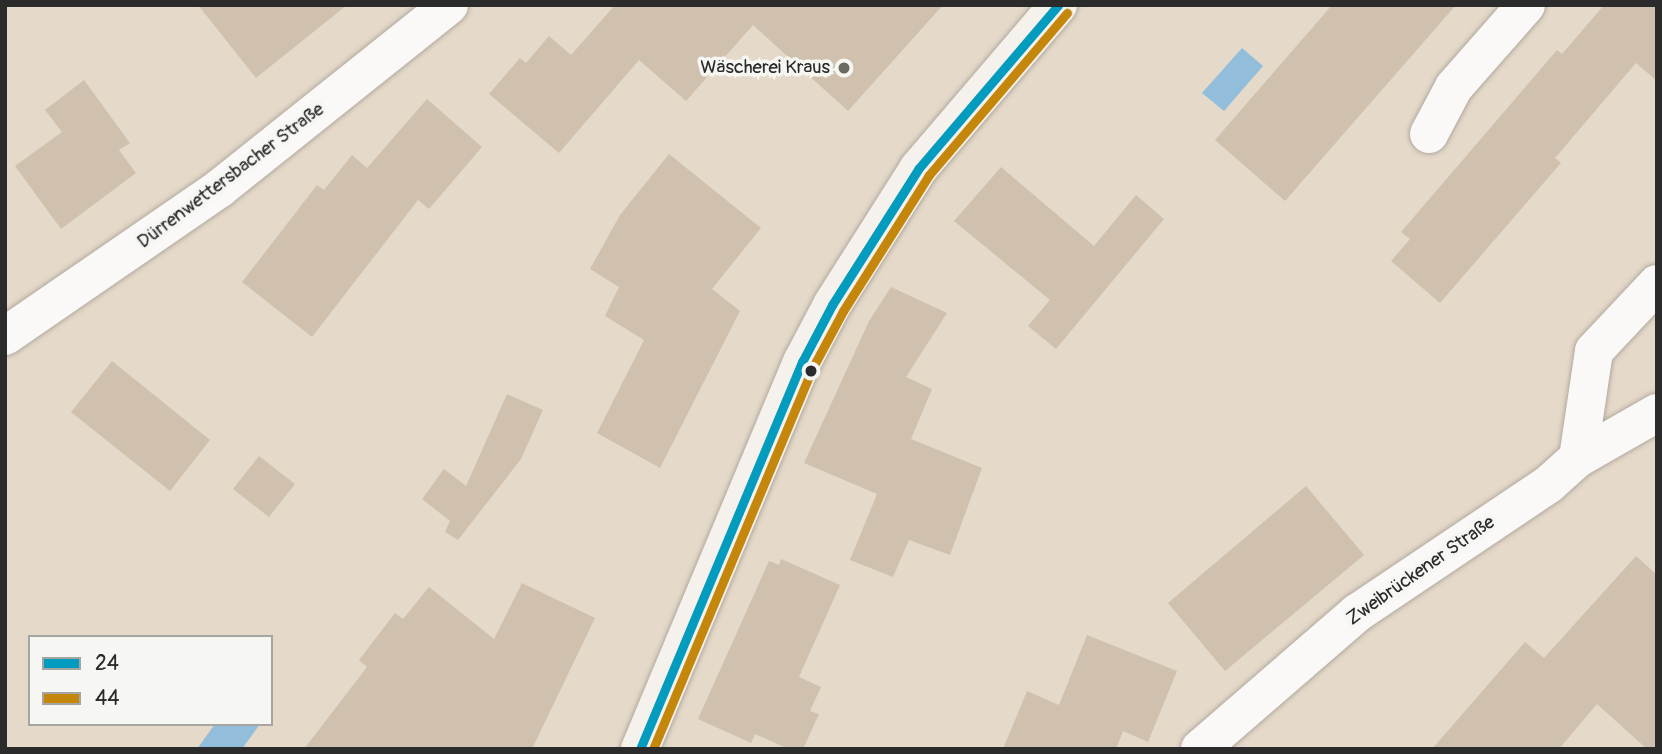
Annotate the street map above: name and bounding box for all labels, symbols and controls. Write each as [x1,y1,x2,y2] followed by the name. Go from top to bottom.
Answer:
[700,57,830,79] place label: Wäscherei Kraus
[836,60,852,76] marker: Wäscherei Kraus
[133,98,329,254] street label: Dürrenwettersbacher Straße
[804,364,818,378] unlabelled marker
[1343,511,1499,631] street label: Zweibrückener Straße
[28,635,273,726] legend
[95,650,119,677] text: 24
[95,685,119,712] text: 44

